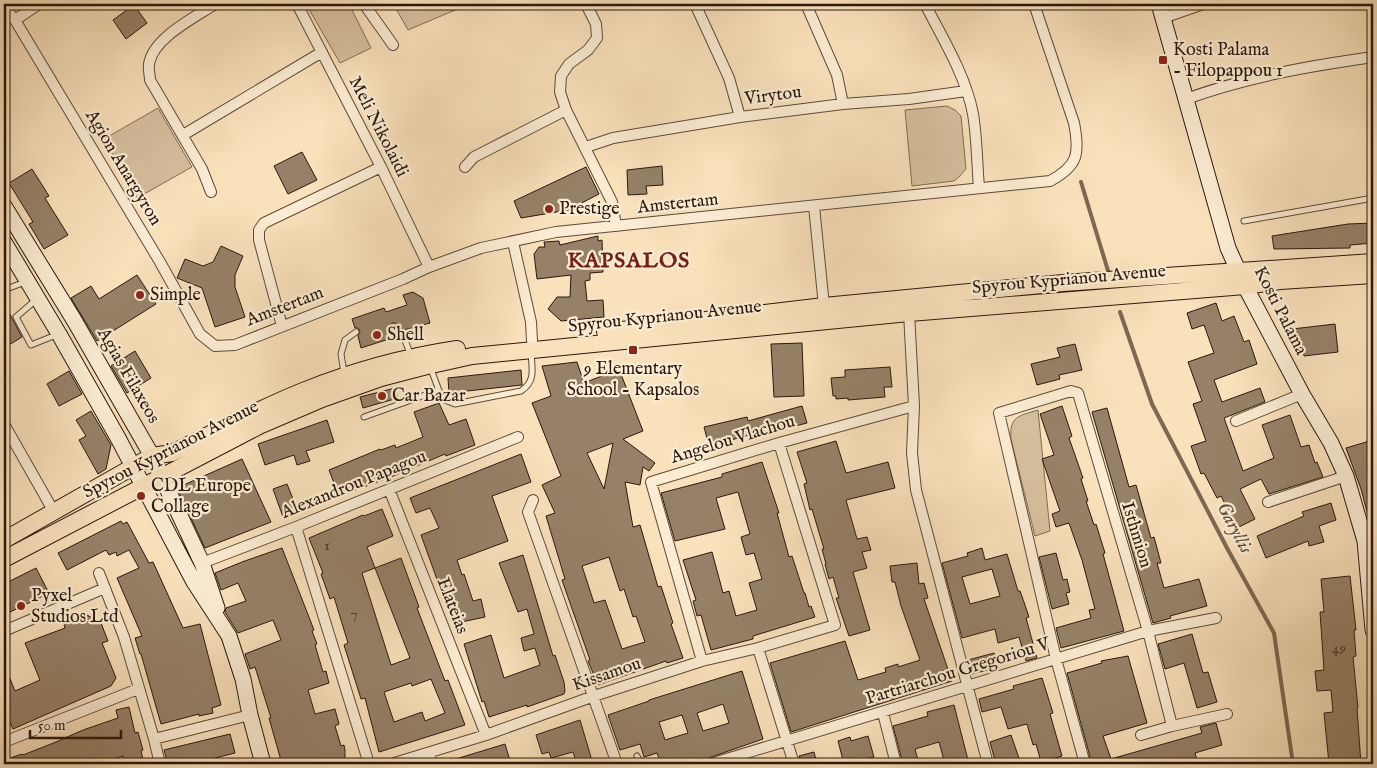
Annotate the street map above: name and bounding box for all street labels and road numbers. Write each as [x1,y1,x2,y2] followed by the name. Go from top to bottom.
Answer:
[343,73,413,181] street label: Meli Nikolaidi
[742,81,803,111] street label: Virytou
[79,105,167,230] street label: Agion Anargyron
[635,188,720,220] street label: Amstertam
[971,260,1167,300] street label: Spyrou Kyprianou Avenue
[1248,263,1312,359] street label: Kosti Palama
[242,282,327,333] street label: Amstertam
[567,295,763,339] street label: Spyrou Kyprianou Avenue
[91,323,165,428] street label: Agias Filaxeos
[79,396,263,504] street label: Spyrou Kyprianou Avenue
[667,410,798,470] street label: Angelou Vlachou
[277,445,430,525] street label: Alexandrou Papagou
[1115,499,1157,571] street label: Isthmion
[431,575,473,637] street label: Elateias
[863,633,1054,711] street label: Partriarchou Gregoriou V
[570,653,644,697] street label: Kissamou

